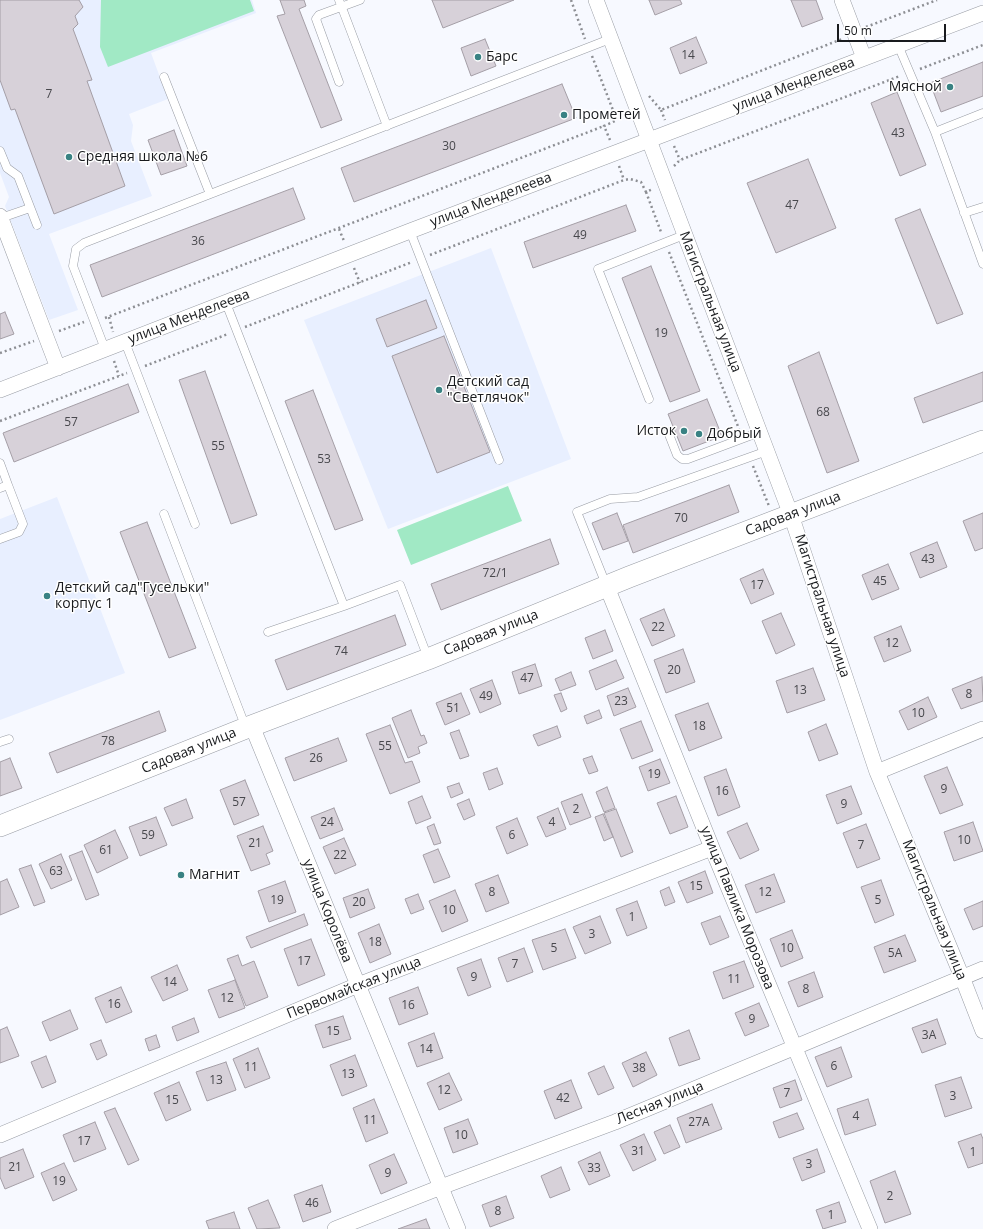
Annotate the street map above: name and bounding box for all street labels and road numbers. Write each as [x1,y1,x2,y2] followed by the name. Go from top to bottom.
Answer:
[731,54,857,116] street label: улица Менделеева
[428,169,554,231] street label: улица Менделеева
[675,229,745,375] street label: Магистральная улица
[126,286,252,348] street label: улица Менделеева
[743,488,843,540] street label: Садовая улица
[791,532,853,680] street label: Магистральная улица
[441,606,541,660] street label: Садовая улица
[139,724,239,778] street label: Садовая улица
[696,824,778,992] street label: улица Павлика Морозова
[898,837,970,983] street label: Магистральная улица
[299,857,355,965] street label: улица Королёва
[284,953,424,1023] street label: Первомайская улица
[614,1078,706,1128] street label: Лесная улица

